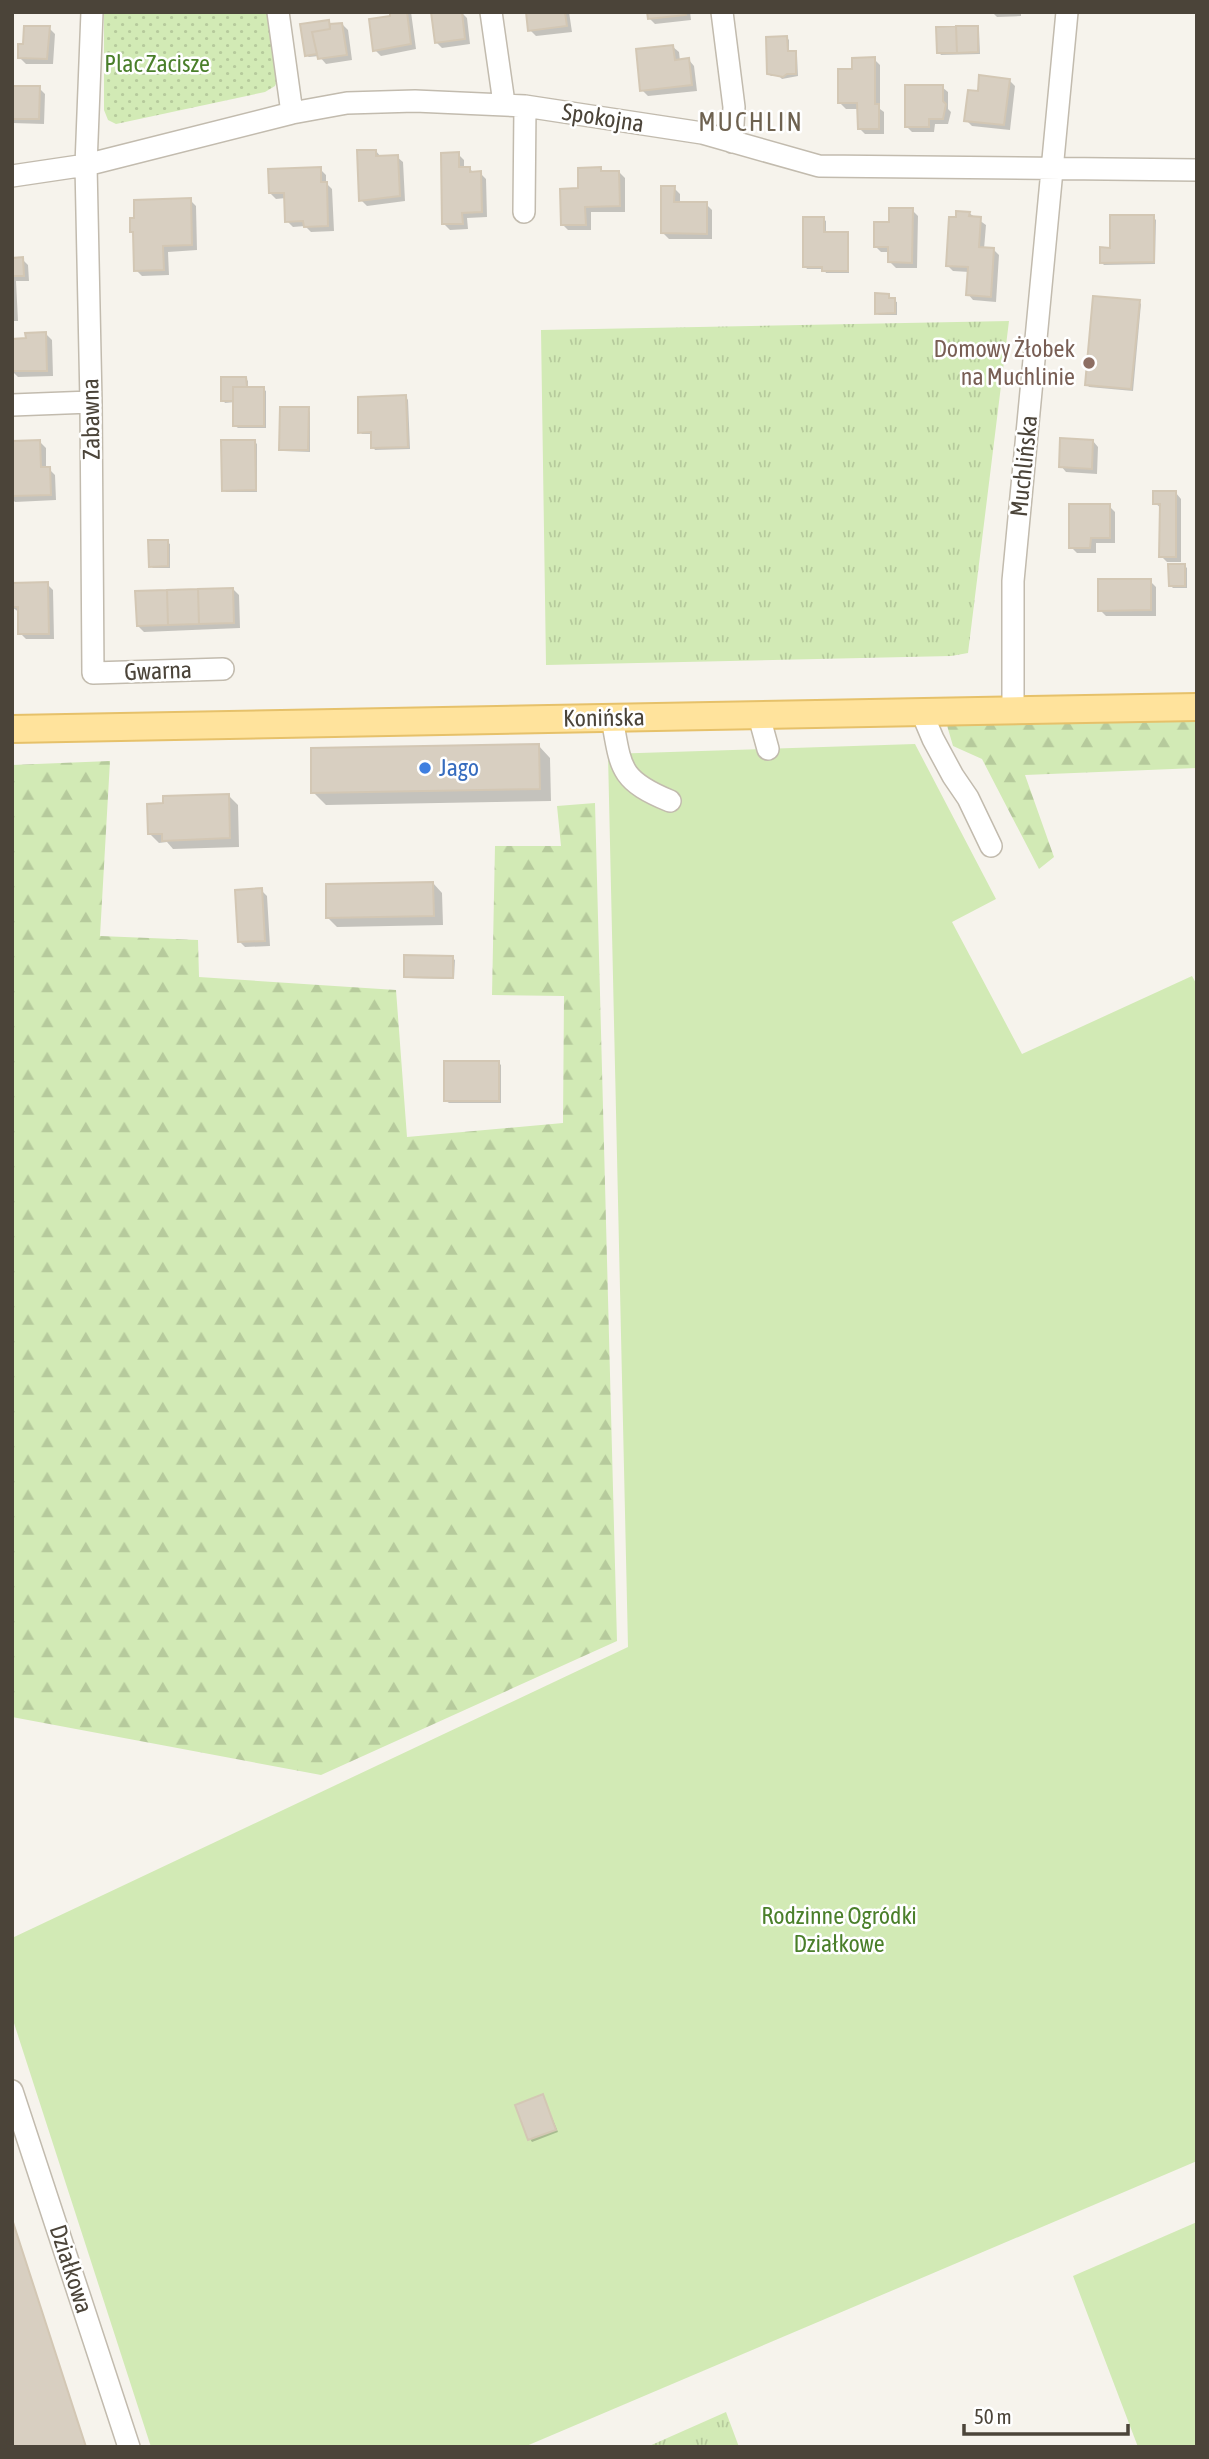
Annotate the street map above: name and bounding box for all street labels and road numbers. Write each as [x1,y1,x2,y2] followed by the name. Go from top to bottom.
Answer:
[560,98,646,137] street label: Spokojna
[76,378,105,460] street label: Zabawna
[1005,414,1042,518] street label: Muchlińska
[124,656,192,685] street label: Gwarna
[563,703,645,732] street label: Konińska
[44,2221,98,2317] street label: Działkowa

